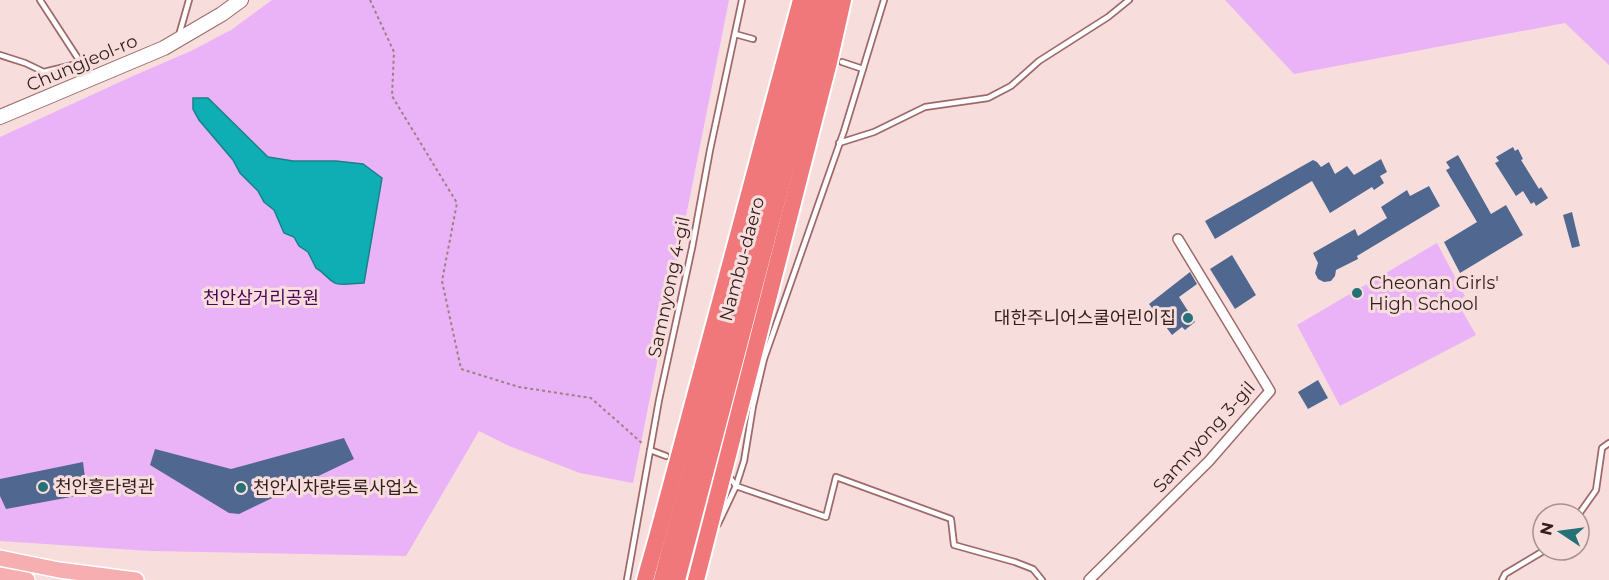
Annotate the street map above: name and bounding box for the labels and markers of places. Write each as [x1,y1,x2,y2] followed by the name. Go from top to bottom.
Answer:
[1369,272,1499,315] place label: Cheonan Girls' High School
[1350,286,1364,300] marker: Cheonan Girls' High School
[994,307,1176,329] place label: 대한주니어스쿨어린이집
[1181,311,1195,325] marker: 대한주니어스쿨어린이집
[55,476,155,498] place label: 천안흥타령관
[253,477,419,499] place label: 천안시차량등록사업소
[36,480,50,494] marker: 천안흥타령관
[234,481,248,495] marker: 천안시차량등록사업소

